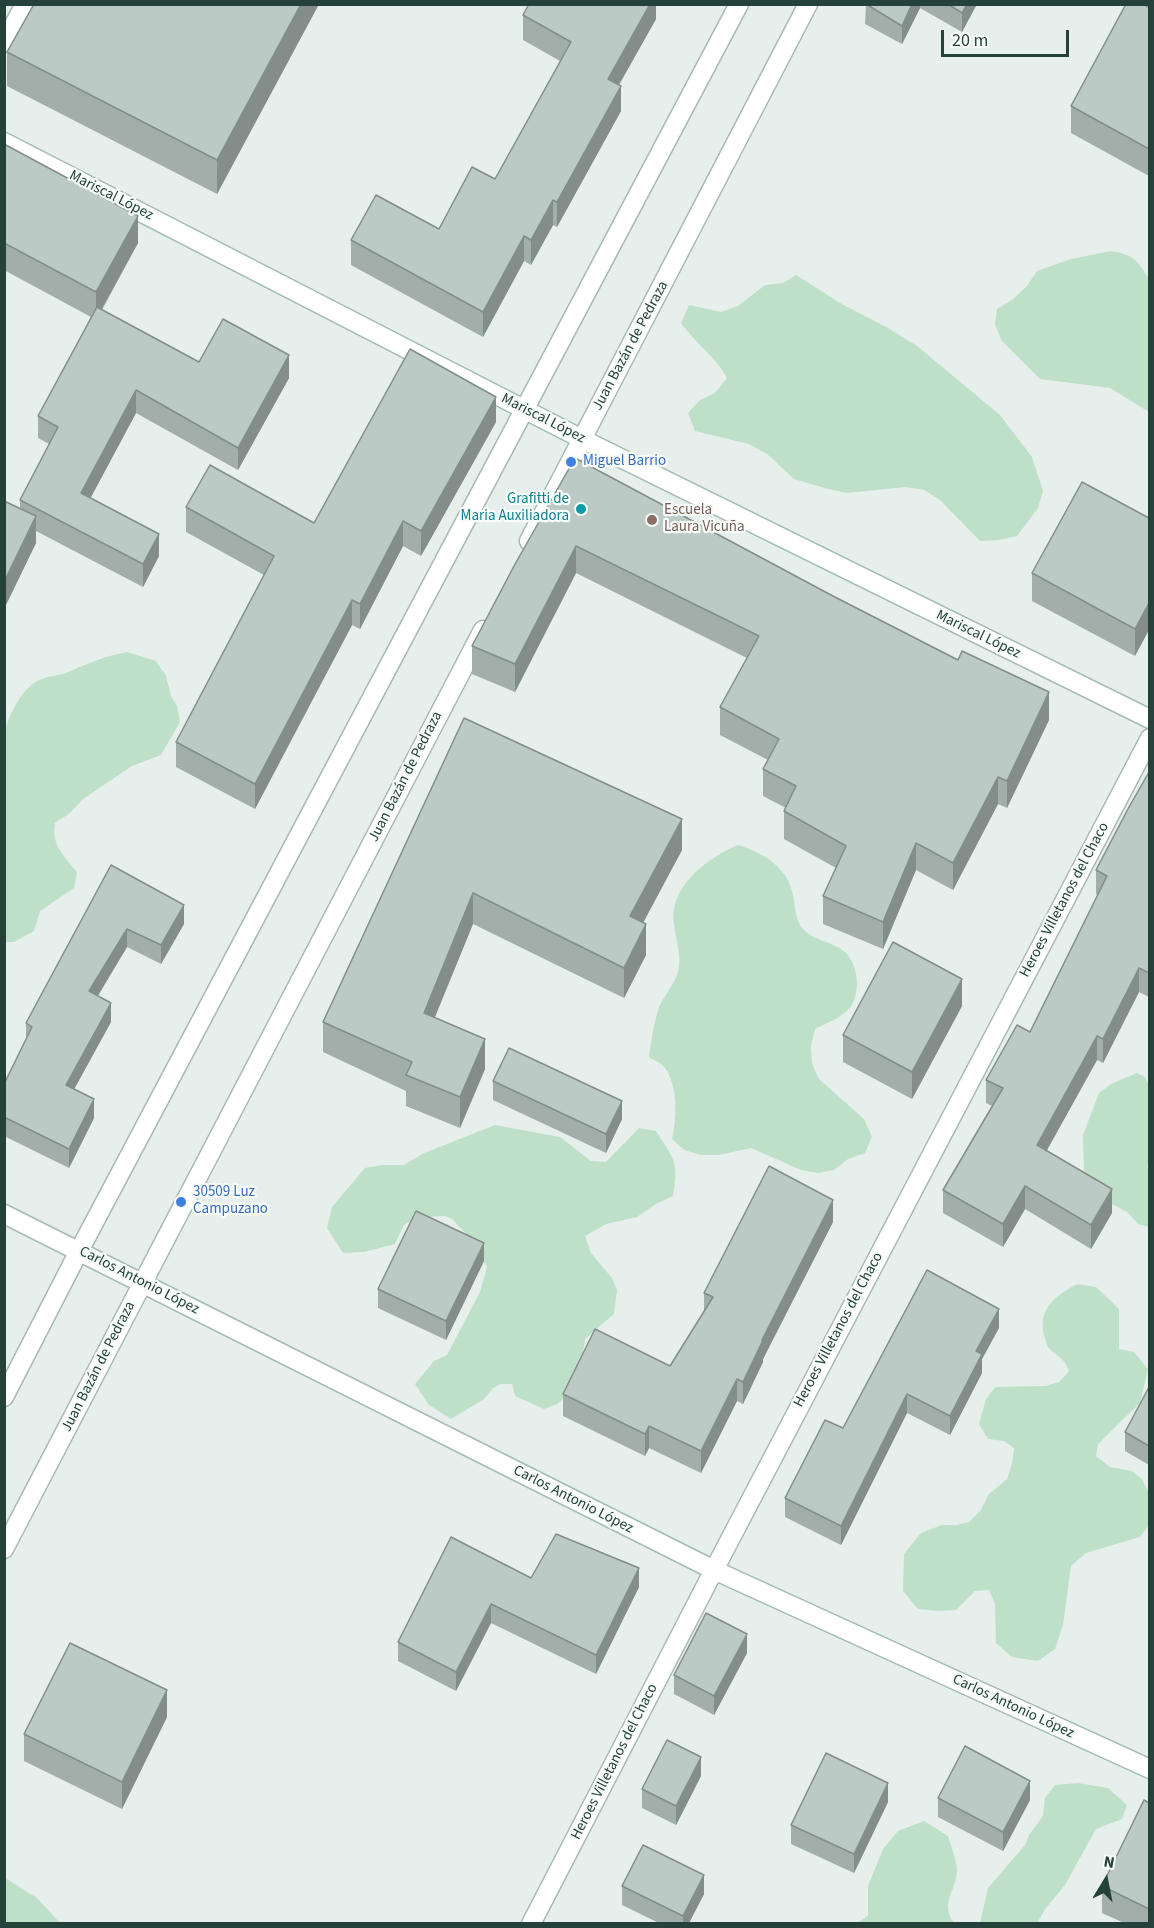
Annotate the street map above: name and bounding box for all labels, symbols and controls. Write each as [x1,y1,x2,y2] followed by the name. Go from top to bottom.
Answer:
[944,18,1072,56] scale bar
[952,28,988,53] text: 20 m
[66,167,156,225] street label: Mariscal López
[589,278,673,414] street label: Juan Bazán de Pedraza
[498,390,588,448] street label: Mariscal López
[583,453,666,471] place label: Miguel Barrio
[564,455,578,469] marker: Miguel Barrio
[461,491,569,526] place label: Grafitti de Maria Auxiliadora
[574,502,588,516] marker: Grafitti de Maria Auxiliadora
[664,502,745,537] place label: Escuela Laura Vicuña
[645,513,659,527] marker: Escuela Laura Vicuña
[933,607,1023,663] street label: Mariscal López
[365,709,447,845] street label: Juan Bazán de Pedraza
[1016,819,1114,981] street label: Heroes Villetanos del Chaco
[193,1184,268,1219] place label: 30509 Luz Campuzano
[174,1195,188,1209] marker: 30509 Luz Campuzano
[76,1243,202,1319] street label: Carlos Antonio López
[790,1249,888,1411] street label: Heroes Villetanos del Chaco
[58,1299,140,1435] street label: Juan Bazán de Pedraza
[510,1462,636,1538] street label: Carlos Antonio López
[949,1671,1077,1743] street label: Carlos Antonio López
[568,1681,662,1843] street label: Heroes Villetanos del Chaco
[1076,1850,1136,1910] north arrow
[1102,1851,1116,1874] text: N

